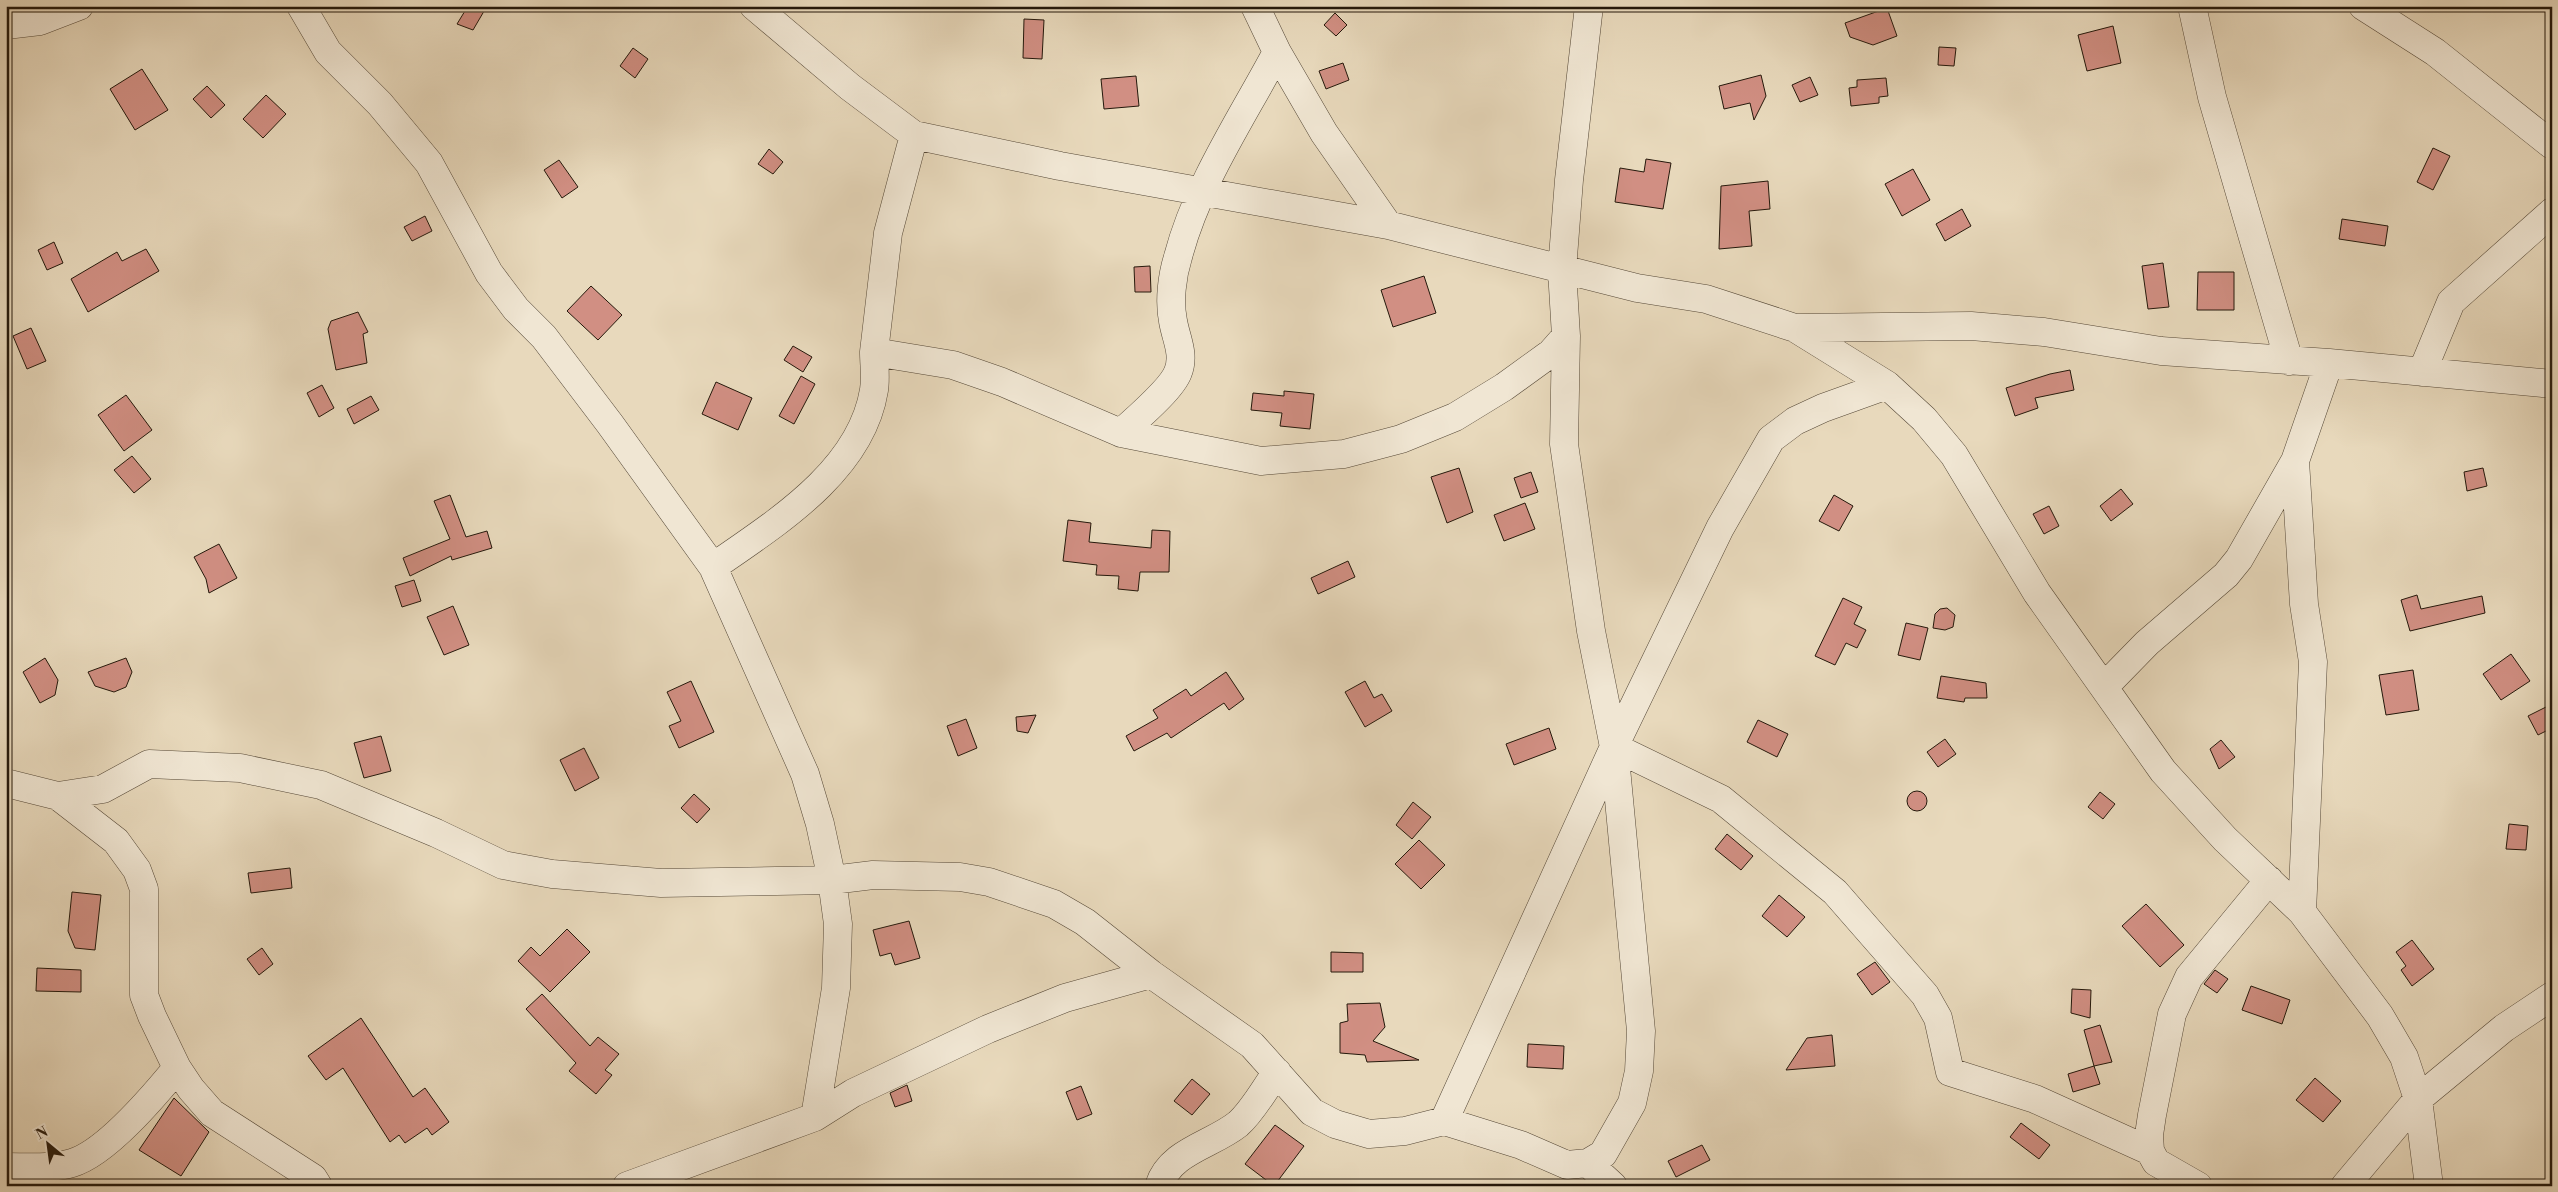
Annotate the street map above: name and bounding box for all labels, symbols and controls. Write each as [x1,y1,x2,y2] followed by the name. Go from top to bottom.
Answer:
[22,1120,72,1170] north arrow
[33,1123,51,1144] text: N

